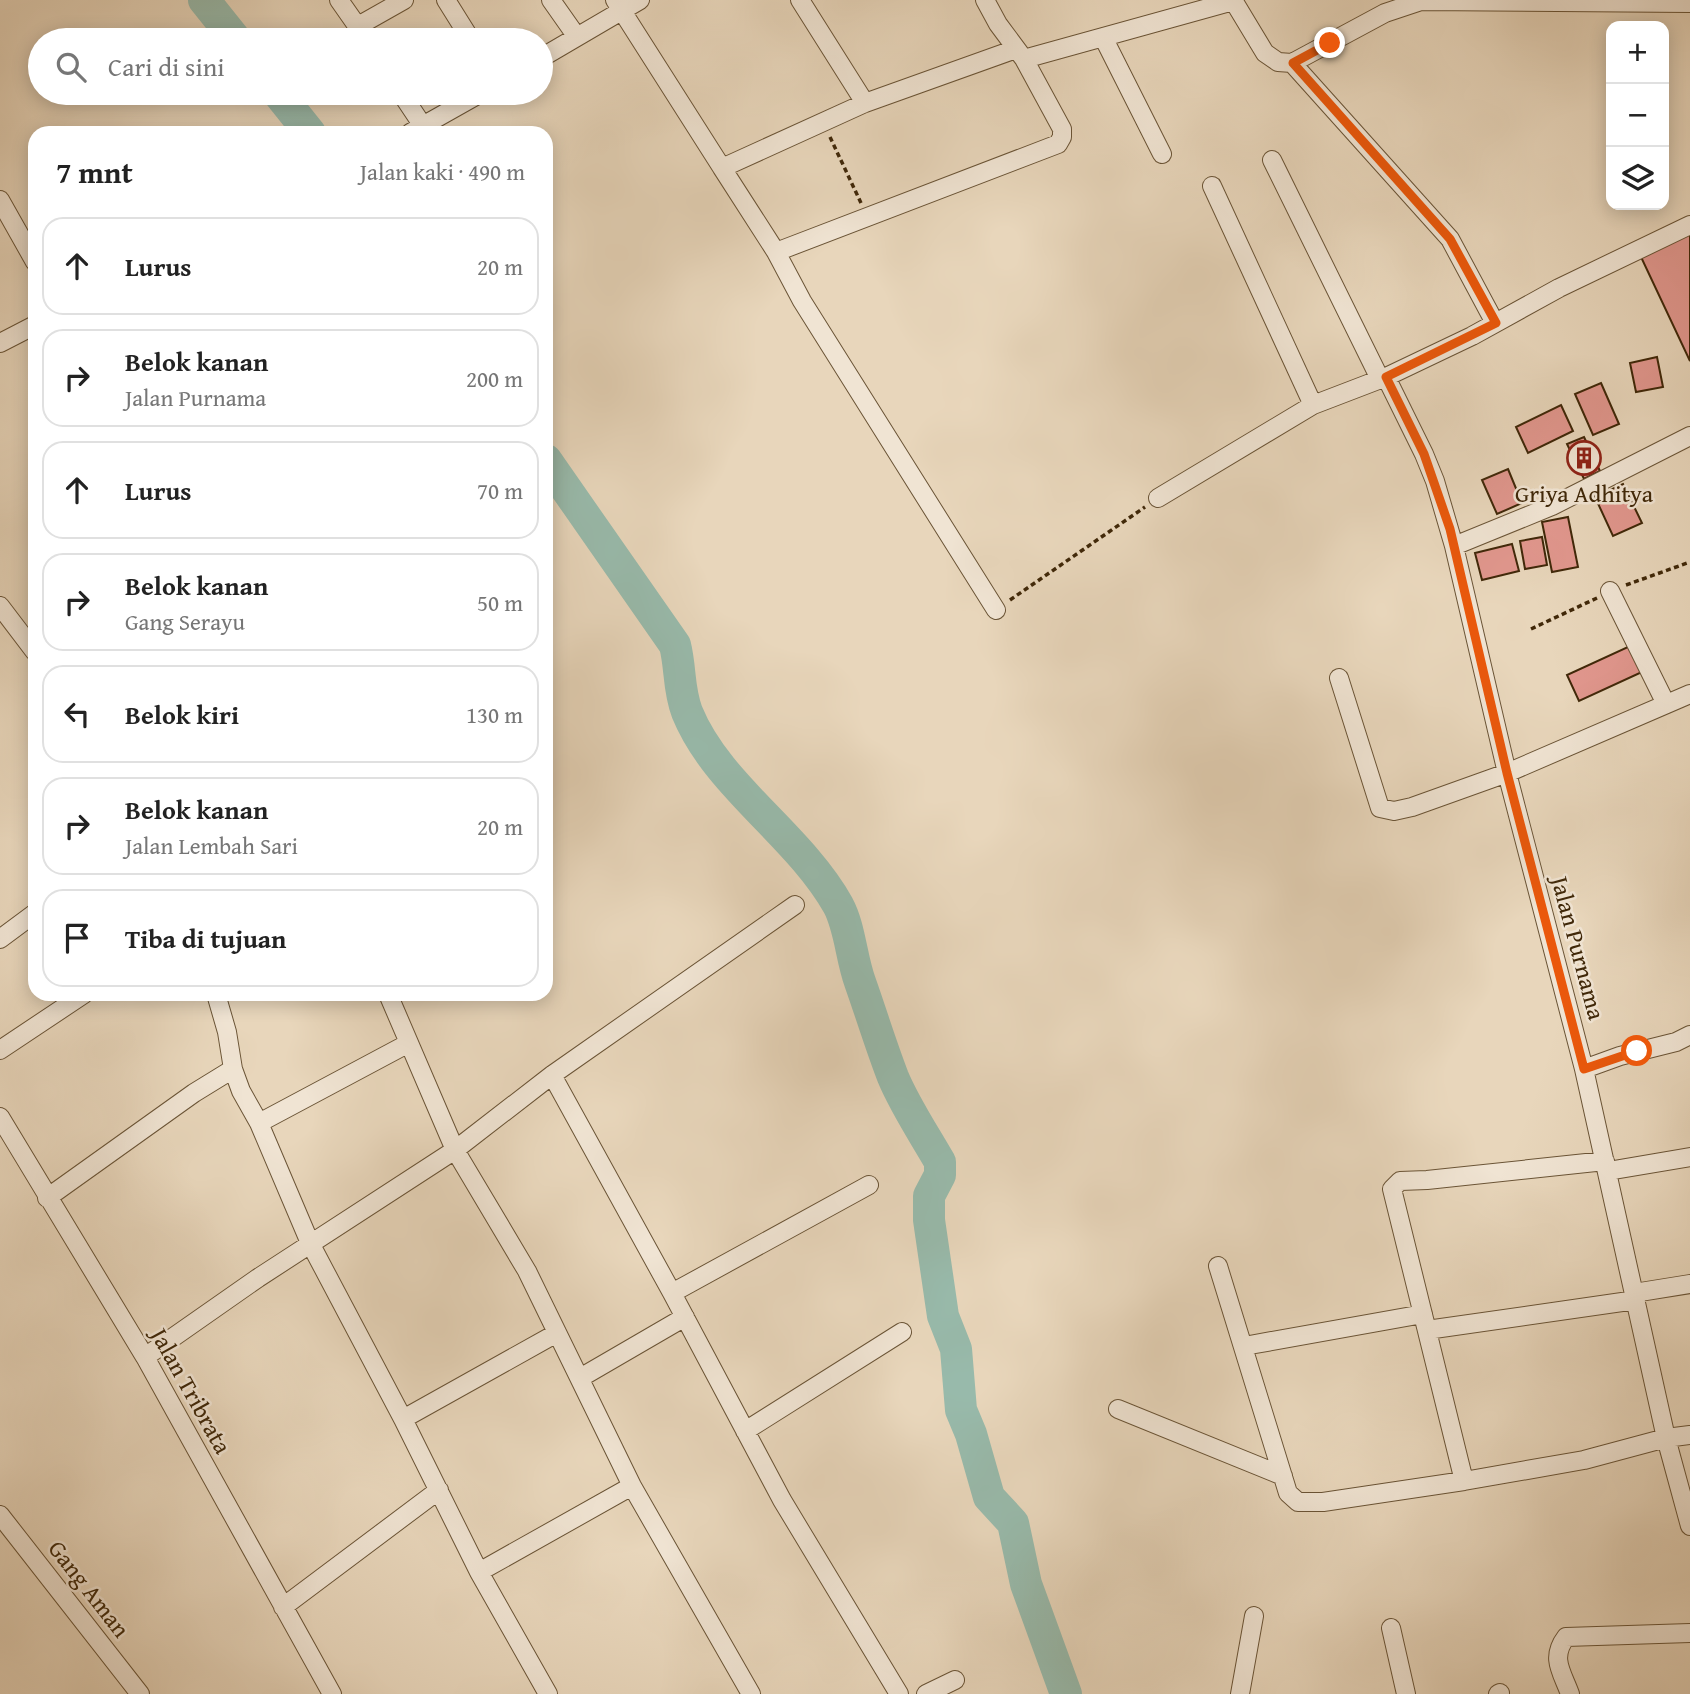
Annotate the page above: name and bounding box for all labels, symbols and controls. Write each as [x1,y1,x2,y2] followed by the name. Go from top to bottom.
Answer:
[1606,21,1669,210] map controls
[1606,21,1669,84] button: +
[1314,27,1345,58] route end
[28,28,553,105] search box
[108,47,225,86] text: Cari di sini
[52,48,90,86] icon: search
[1606,84,1669,147] button: −
[1606,147,1669,210] button: layers
[56,150,133,194] text: 7 mnt
[360,155,525,188] text: Jalan kaki · 490 m
[58,247,96,285] icon: ahead
[125,247,191,286] text: Lurus
[477,250,523,283] text: 20 m
[125,342,268,381] text: Belok kanan
[58,359,96,397] icon: right
[466,362,523,395] text: 200 m
[125,381,266,414] text: Jalan Purnama
[1565,439,1603,477] building icon: Griya Adhitya
[58,471,96,509] icon: ahead
[125,471,191,510] text: Lurus
[477,474,523,507] text: 70 m
[1515,476,1654,511] place label: Griya Adhitya
[125,566,268,605] text: Belok kanan
[58,583,96,621] icon: right
[477,586,523,619] text: 50 m
[125,605,245,638] text: Gang Serayu
[58,695,96,733] icon: left
[125,695,239,734] text: Belok kiri
[466,698,523,731] text: 130 m
[125,790,268,829] text: Belok kanan
[58,807,96,845] icon: right
[477,810,523,843] text: 20 m
[125,829,298,862] text: Jalan Lembah Sari
[1542,869,1615,1024] street label: Jalan Purnama
[58,919,96,957] icon: arrive
[125,919,286,958] text: Tiba di tujuan
[1621,1035,1652,1066] route start
[141,1319,241,1461] street label: Jalan Tribrata
[40,1533,139,1645] street label: Gang Aman

